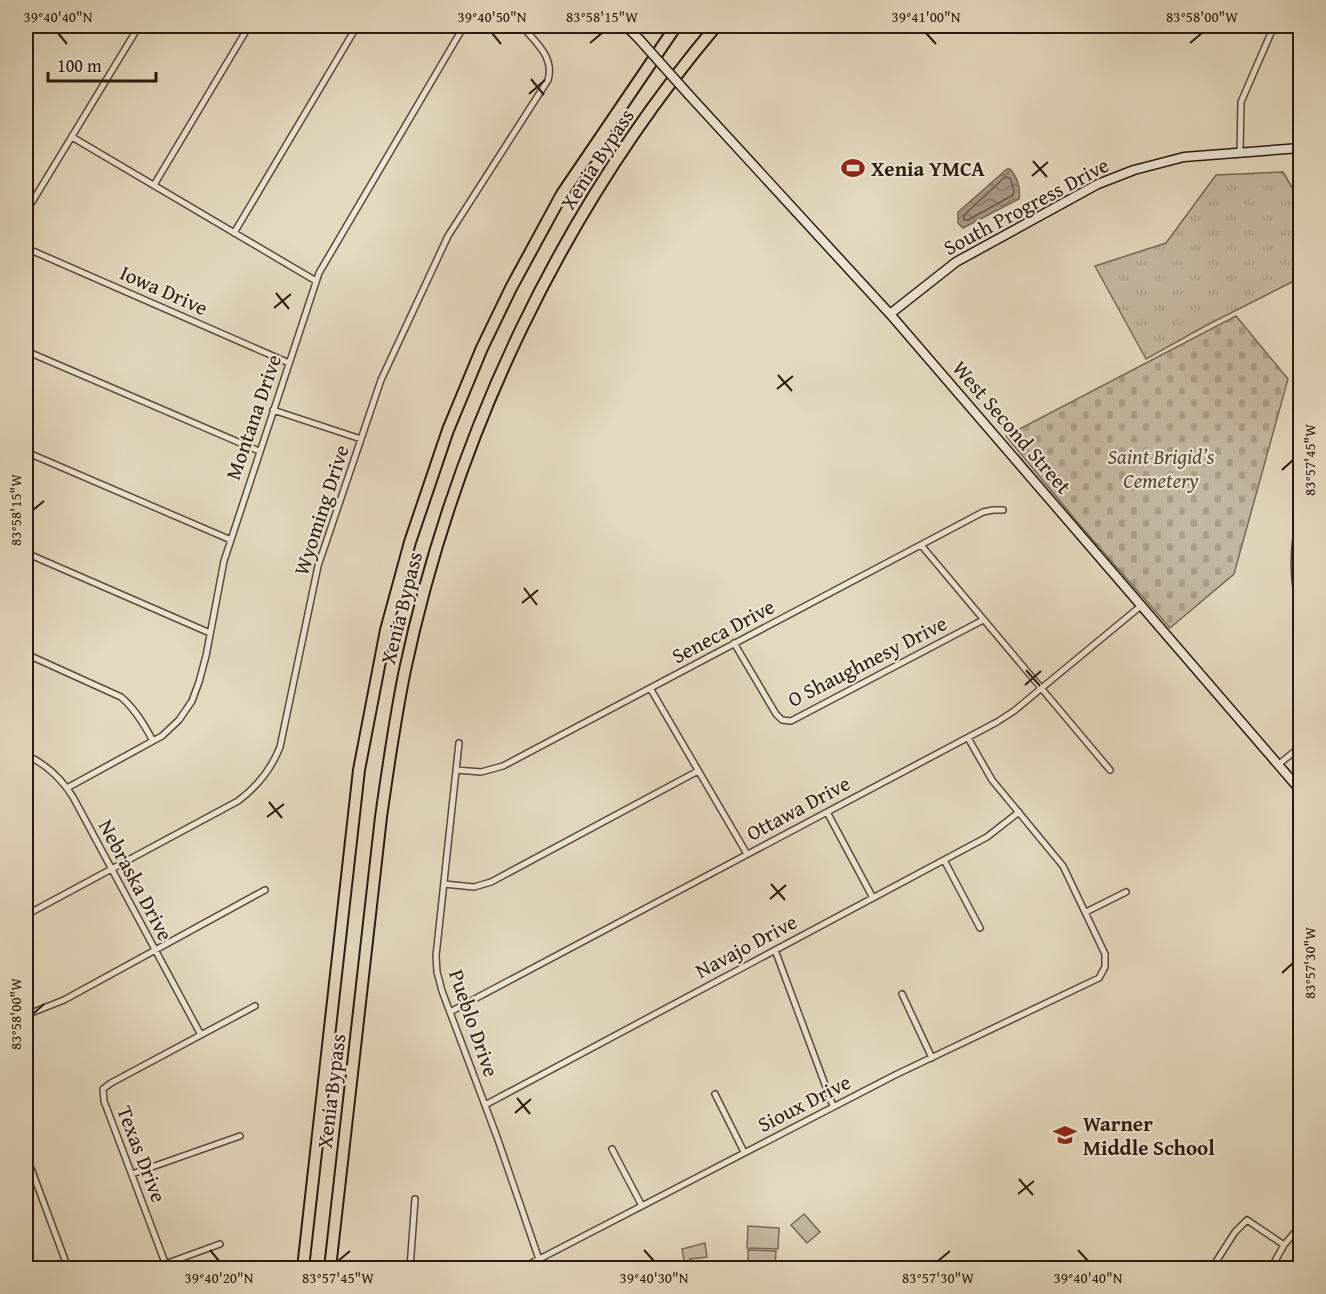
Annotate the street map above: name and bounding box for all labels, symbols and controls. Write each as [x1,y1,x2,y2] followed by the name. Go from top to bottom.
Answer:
[24,6,93,27] text: 39°40'40"N
[458,6,527,27] text: 39°40'50"N
[566,6,638,27] text: 83°58'15"W
[892,6,961,27] text: 39°41'00"N
[1166,6,1238,27] text: 83°58'00"W
[48,45,156,83] scale bar
[57,52,102,79] text: 100 m
[553,102,641,216] street label: Xenia Bypass
[938,149,1114,263] street label: South Progress Drive
[871,153,985,184] place label: Xenia YMCA
[840,155,866,181] sports icon: Xenia YMCA
[115,257,213,323] street label: Iowa Drive
[217,350,289,484] street label: Montana Drive
[945,353,1079,501] street label: West Second Street
[1299,424,1320,496] text: 83°57'45"W
[285,441,357,579] street label: Wyoming Drive
[1108,441,1215,496] park label: Saint Brigid’s Cemetery
[5,474,26,546] text: 83°58'15"W
[372,548,430,668] street label: Xenia Bypass
[666,591,780,671] street label: Seneca Drive
[782,607,952,715] street label: O Shaughnesy Drive
[741,768,855,848] street label: Ottawa Drive
[91,814,181,946] street label: Nebraska Drive
[690,906,803,986] street label: Navajo Drive
[1299,927,1320,999] text: 83°57'30"W
[441,965,507,1081] street label: Pueblo Drive
[5,978,26,1050] text: 83°58'00"W
[309,1032,353,1150] street label: Xenia Bypass
[752,1066,856,1140] street label: Sioux Drive
[109,1101,175,1207] street label: Texas Drive
[1083,1108,1215,1163] place label: Warner Middle School
[1052,1122,1078,1148] school or university icon: Warner Middle School
[185,1267,254,1288] text: 39°40'20"N
[302,1267,374,1288] text: 83°57'45"W
[620,1267,689,1288] text: 39°40'30"N
[902,1267,974,1288] text: 83°57'30"W
[1054,1267,1123,1288] text: 39°40'40"N

